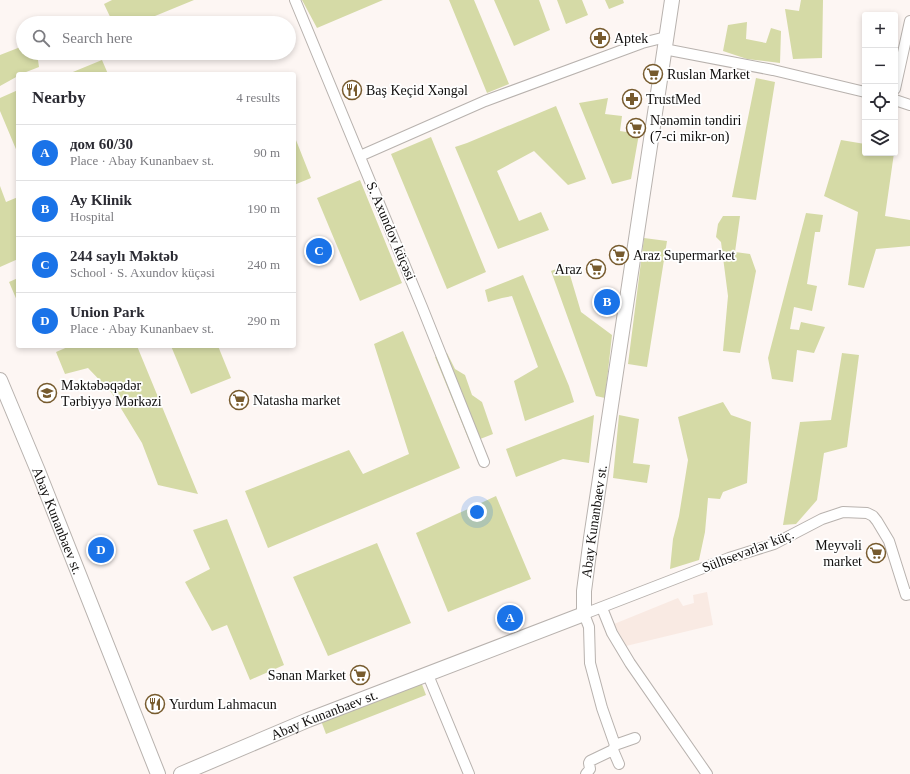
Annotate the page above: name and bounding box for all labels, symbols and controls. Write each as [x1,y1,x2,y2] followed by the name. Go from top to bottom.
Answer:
[862,12,898,156] map controls
[862,12,898,48] button: +
[16,16,296,60] search box
[30,27,52,49] icon: search
[589,27,611,49] pharmacy icon: Aptek
[62,30,132,46] text: Search here
[614,31,648,46] place label: Aptek
[862,48,898,84] button: −
[642,63,664,85] supermarket icon: Ruslan Market
[667,67,750,82] place label: Ruslan Market
[341,79,363,101] restaurant icon: Baş Keçid Xəngəl
[366,83,468,98] place label: Baş Keçid Xəngəl
[862,84,898,120] button: locate
[32,88,86,107] text: Nearby
[621,88,643,110] pharmacy icon: TrustMed
[236,90,280,105] text: 4 results
[646,92,701,107] place label: TrustMed
[650,113,741,145] place label: Nənəmin təndiri (7-ci mikr-on)
[625,117,647,139] supermarket icon: Nənəmin təndiri (7-ci mikr-on)
[862,120,898,156] button: layers
[70,136,133,152] text: дом 60/30
[40,145,50,160] text: A
[254,145,280,160] text: 90 m
[70,153,214,168] text: Place · Abay Kunanbaev st.
[364,180,419,283] street label: S. Axundov küçəsi
[70,192,132,208] text: Ay Klinik
[41,201,49,216] text: B
[247,201,280,216] text: 190 m
[70,209,114,224] text: Hospital
[306,236,332,266] pin: C
[608,244,630,266] supermarket icon: Araz Supermarket
[70,248,178,264] text: 244 saylı Məktəb
[633,248,735,263] place label: Araz Supermarket
[40,257,50,272] text: C
[247,257,280,272] text: 240 m
[585,258,607,280] supermarket icon: Araz
[555,262,582,277] place label: Araz
[70,265,215,280] text: School · S. Axundov küçəsi
[594,287,620,317] pin: B
[70,304,145,320] text: Union Park
[40,313,50,328] text: D
[247,313,280,328] text: 290 m
[70,321,214,336] text: Place · Abay Kunanbaev st.
[61,378,162,409] place label: Məktəbəqədər Tərbiyyə Mərkəzi
[36,382,58,404] school or university icon: Məktəbəqədər Tərbiyyə Mərkəzi
[228,389,250,411] supermarket icon: Natasha market
[253,393,341,408] place label: Natasha market
[578,464,609,579] street label: Abay Kunanbaev st.
[30,465,86,576] street label: Abay Kunanbaev st.
[467,502,487,522] your location
[700,527,796,575] street label: Sülhsevərlər küç.
[88,535,114,565] pin: D
[815,538,862,569] place label: Meyvəli market
[865,542,887,564] supermarket icon: Meyvəli market
[497,603,523,633] pin: A
[349,664,371,686] supermarket icon: Sənan Market
[268,668,346,683] place label: Sənan Market
[268,686,380,743] street label: Abay Kunanbaev st.
[144,693,166,715] restaurant icon: Yurdum Lahmacun
[169,697,277,712] place label: Yurdum Lahmacun

